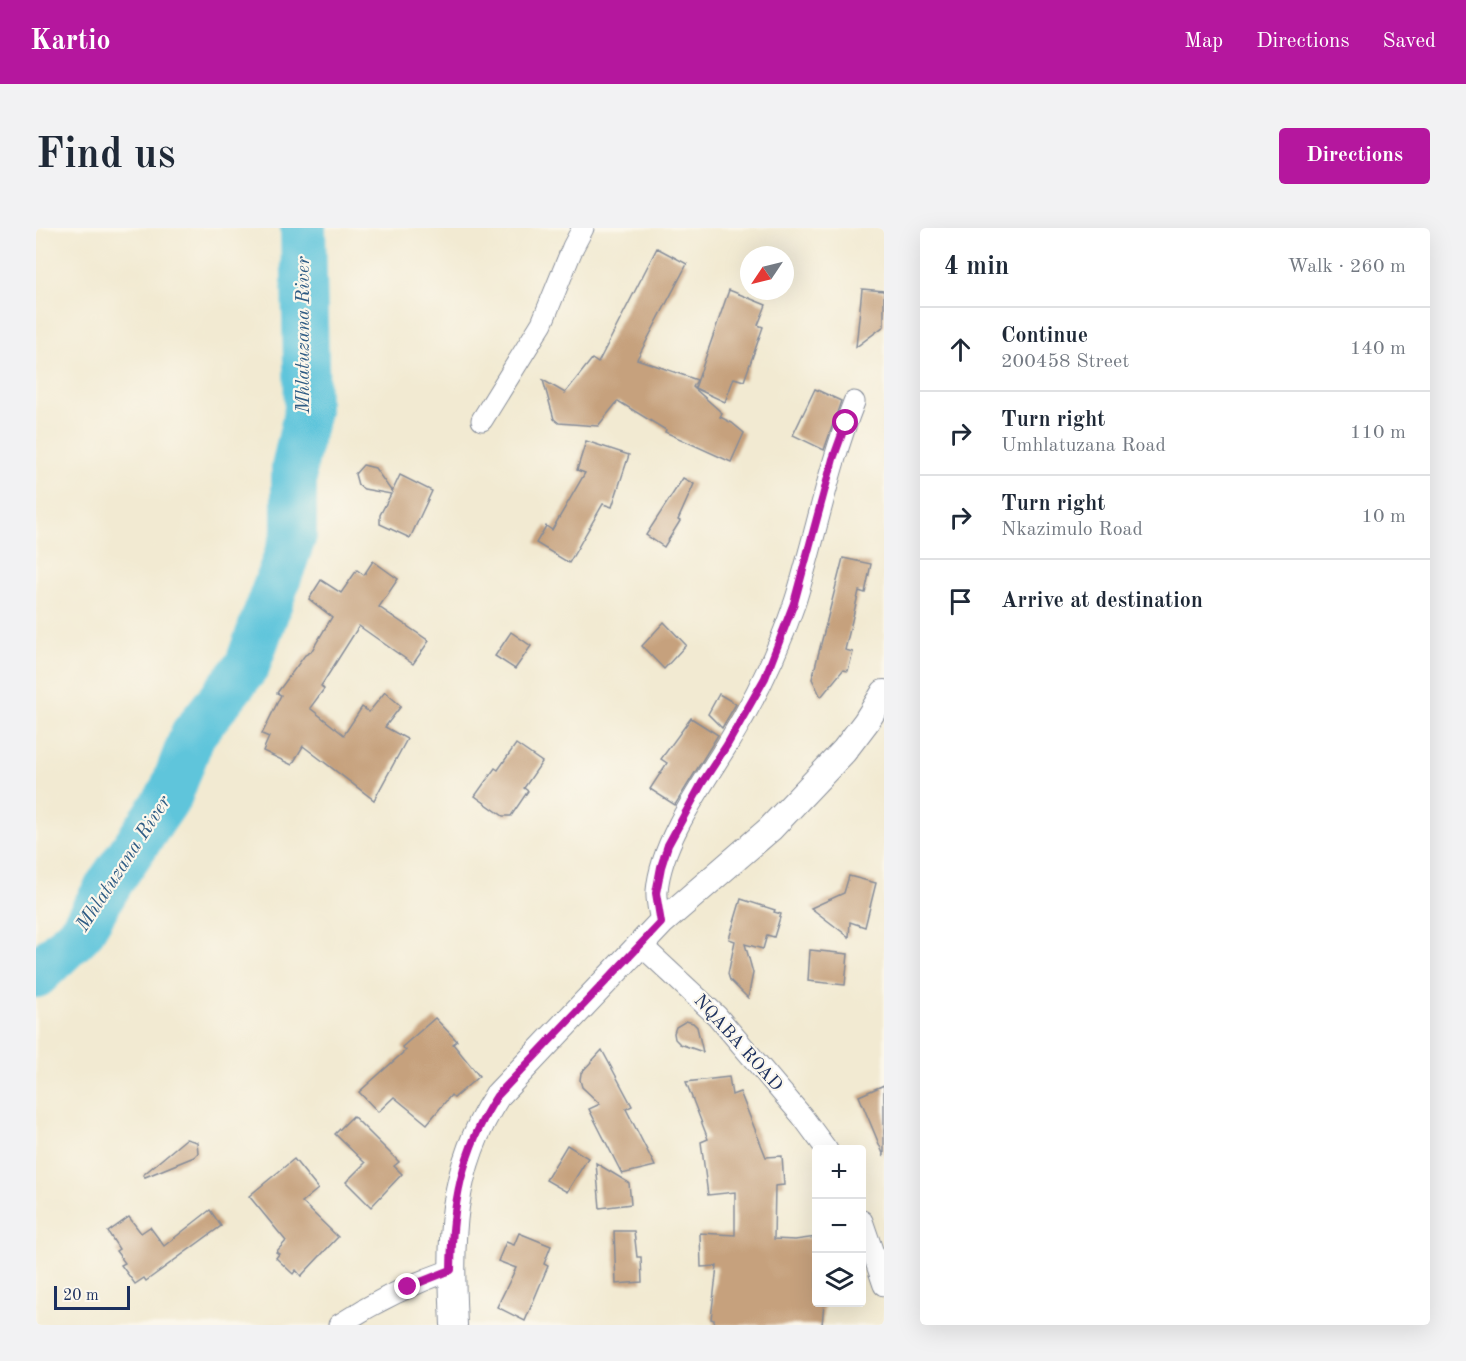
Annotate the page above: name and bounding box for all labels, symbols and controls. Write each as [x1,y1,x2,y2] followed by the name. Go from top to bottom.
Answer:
[30,28,111,56] text: Kartio
[1184,31,1223,52] text: Map
[1256,31,1350,52] text: Directions
[1383,31,1436,52] text: Saved
[1279,128,1430,184] button: Directions
[36,135,175,177] text: Find us
[740,246,794,300] north arrow
[944,254,1009,280] text: 4 min
[294,256,314,415] water label: Mhlatuzana River
[1287,257,1406,277] text: Walk · 260 m
[1001,325,1088,347] text: Continue
[944,333,977,366] icon: ahead
[1350,339,1406,359] text: 140 m
[1001,352,1129,372] text: 200458 Street
[832,409,858,435] route start
[1001,409,1105,431] text: Turn right
[944,417,977,450] icon: right
[1350,423,1406,443] text: 110 m
[1001,436,1166,456] text: Umhlatuzana Road
[1001,493,1105,515] text: Turn right
[944,501,977,534] icon: right
[1361,507,1406,527] text: 10 m
[1001,520,1143,540] text: Nkazimulo Road
[944,585,977,618] icon: arrive
[1001,590,1203,612] text: Arrive at destination
[72,792,175,936] water label: Mhlatuzana River
[690,991,786,1095] street label: NQABA ROAD
[812,1145,866,1307] map controls
[812,1145,866,1199] button: +
[812,1199,866,1253] button: −
[812,1253,866,1307] button: layers
[394,1273,420,1299] route end
[54,1283,130,1310] scale bar
[63,1288,99,1304] text: 20 m

